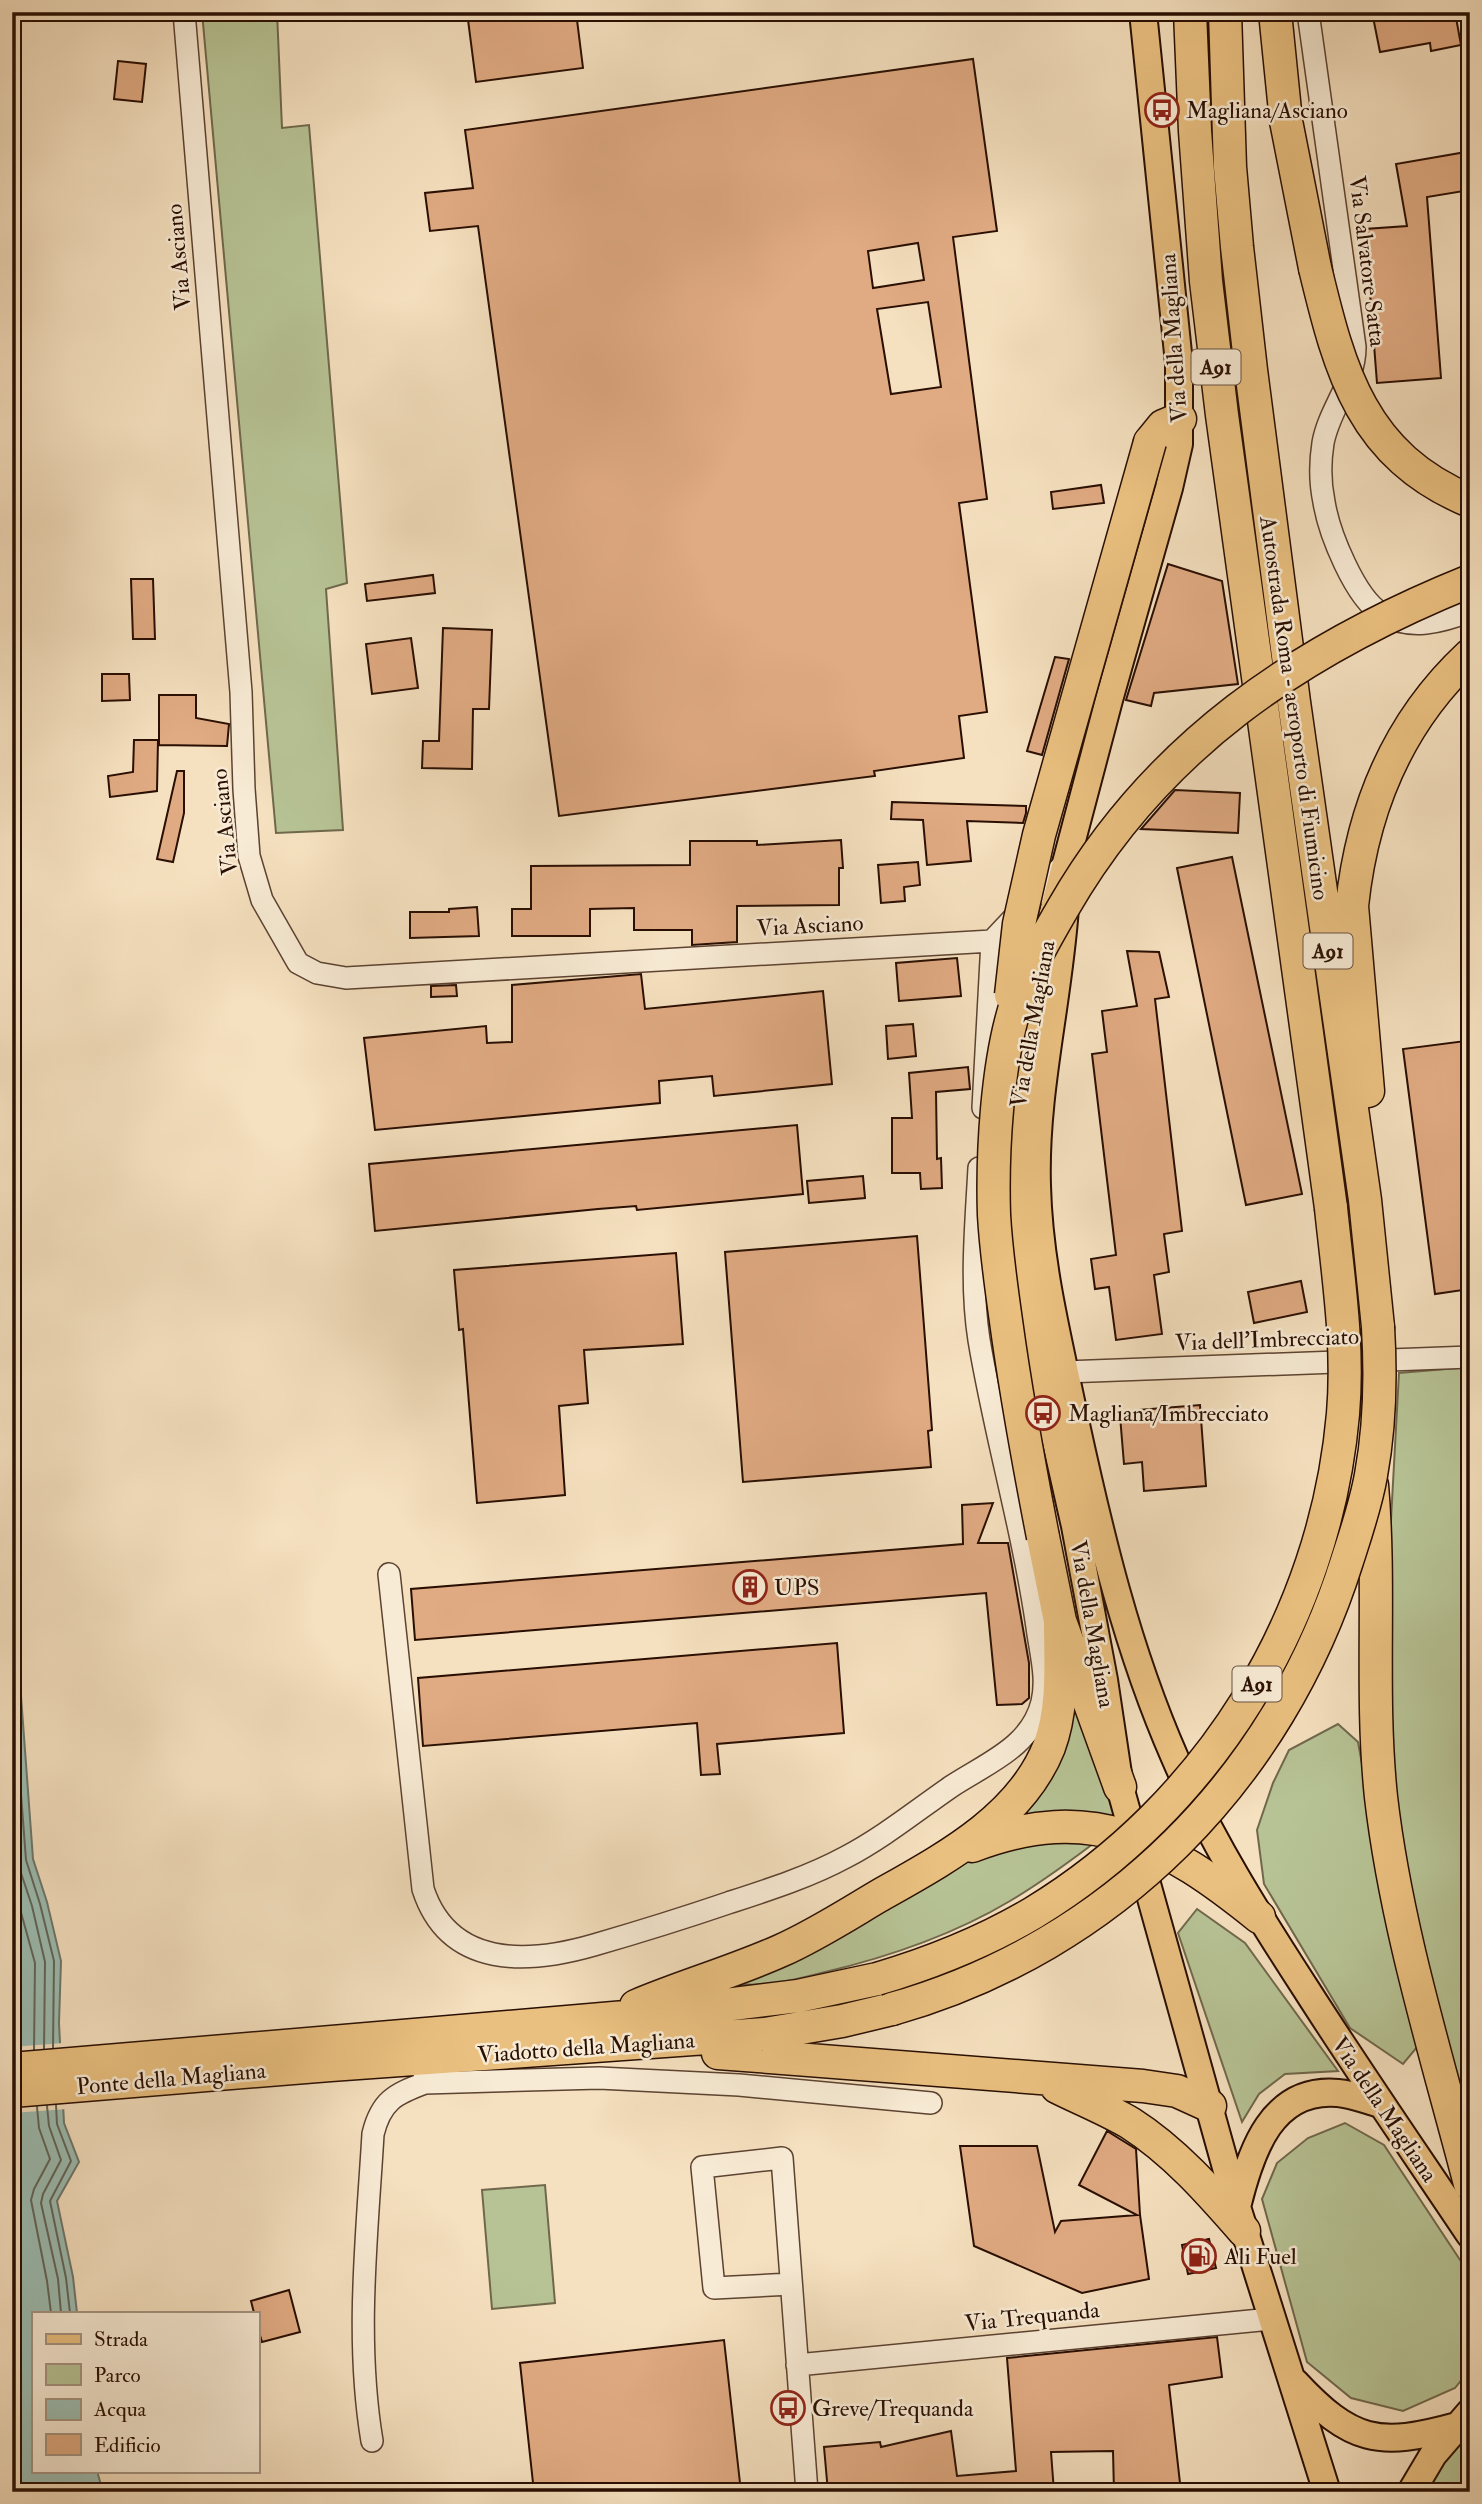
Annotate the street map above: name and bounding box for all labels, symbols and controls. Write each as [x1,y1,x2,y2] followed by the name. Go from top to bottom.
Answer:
[1143,91,1181,129] bus stop icon: Magliana/Asciano
[1186,96,1348,125] place label: Magliana/Asciano
[1343,174,1392,349] street label: Via Salvatore Satta
[159,202,198,311] street label: Via Asciano
[1153,252,1194,423] street label: Via della Magliana
[1192,350,1240,384] road number: A91
[1252,513,1336,902] street label: Autostrada Roma - aeroporto di Fiumicino
[204,767,245,877] street label: Via Asciano
[756,908,864,943] street label: Via Asciano
[1304,934,1352,968] road number: A91
[1004,938,1062,1110] street label: Via della Magliana
[1175,1322,1359,1357] street label: Via dell'Imbrecciato
[1024,1394,1062,1432] bus stop icon: Magliana/Imbrecciato
[1068,1399,1269,1428] place label: Magliana/Imbrecciato
[1064,1538,1122,1710] street label: Via della Magliana
[731,1568,769,1606] building icon: UPS
[774,1573,820,1602] place label: UPS
[1232,1666,1282,1702] road number: A91
[476,2025,696,2070] street label: Viadotto della Magliana
[1325,2031,1444,2188] street label: Via della Magliana
[75,2056,268,2101] street label: Ponte della Magliana
[1180,2237,1218,2275] fuel station icon: Ali Fuel
[1223,2242,1297,2271] place label: Ali Fuel
[963,2295,1101,2338] street label: Via Trequanda
[32,2312,259,2472] legend
[94,2326,148,2353] text: Strada
[94,2362,141,2389] text: Parco
[769,2389,807,2427] bus stop icon: Greve/Trequanda
[812,2394,974,2423] place label: Greve/Trequanda
[93,2396,147,2423] text: Acqua
[94,2432,161,2459] text: Edificio

